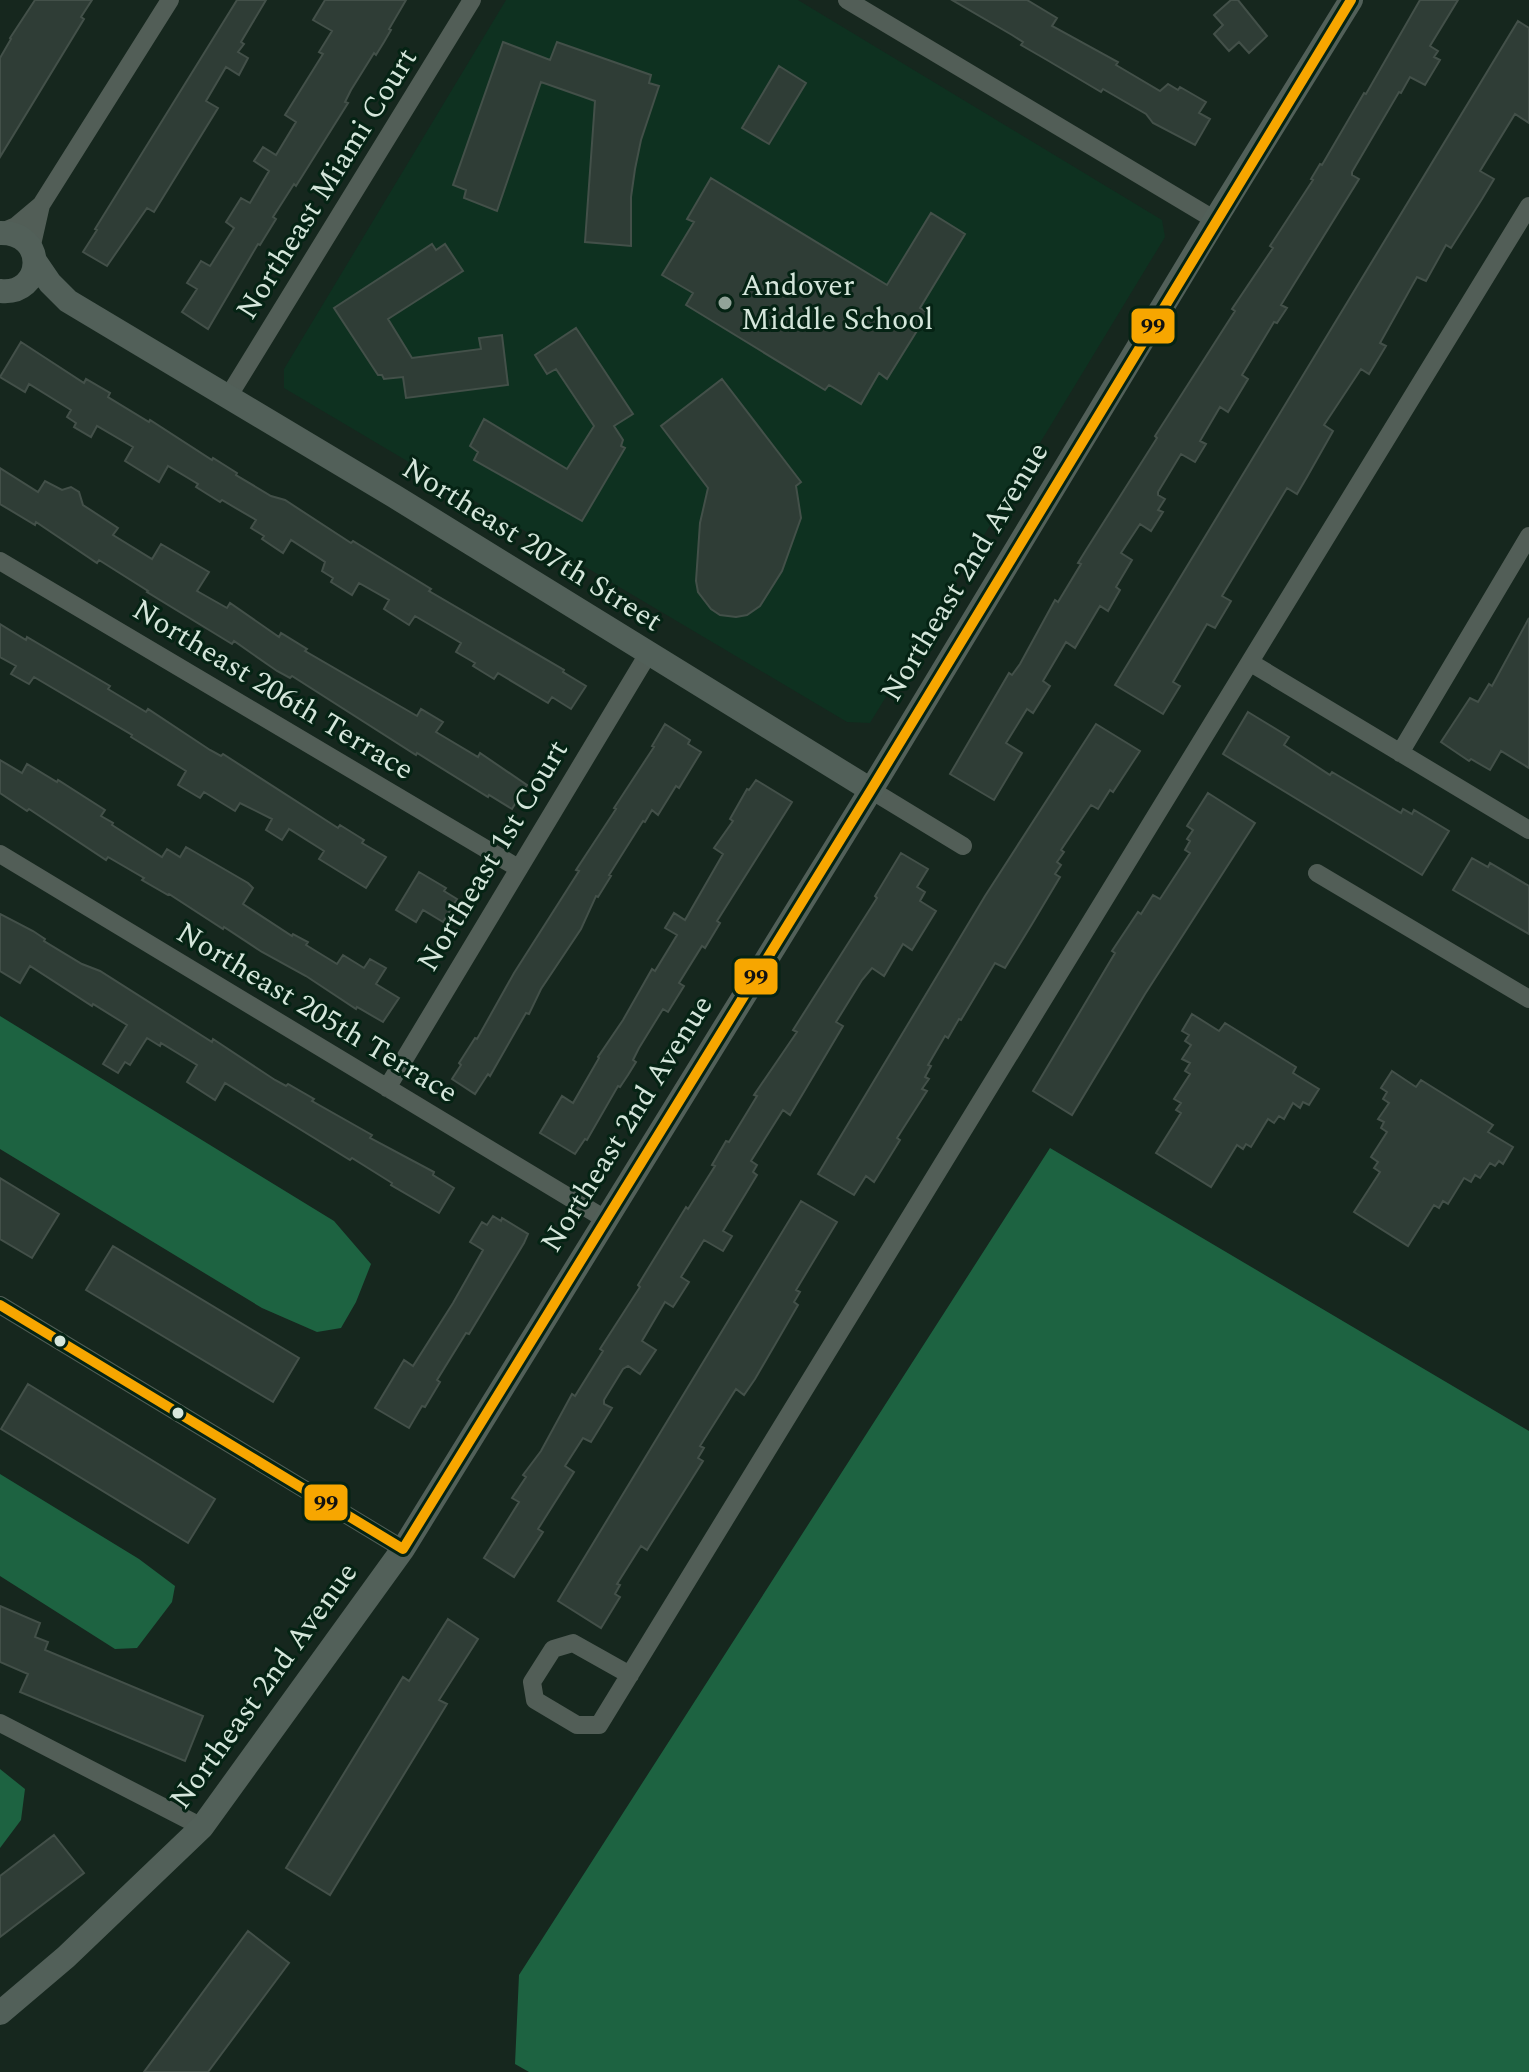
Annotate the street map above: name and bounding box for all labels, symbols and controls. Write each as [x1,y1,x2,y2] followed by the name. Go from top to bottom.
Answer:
[225,39,429,329] street label: Northeast Miami Court
[741,263,933,343] place label: Andover Middle School
[716,294,734,312] marker: Andover Middle School
[1130,307,1176,345] line badge: 99
[1141,310,1165,343] text: 99
[869,433,1061,711] street label: Northeast 2nd Avenue
[393,446,671,644] street label: Northeast 207th Street
[123,587,423,793] street label: Northeast 206th Terrace
[405,731,581,981] street label: Northeast 1st Court
[167,910,467,1116] street label: Northeast 205th Terrace
[733,957,779,996] line badge: 99
[744,961,768,994] text: 99
[529,986,725,1262] street label: Northeast 2nd Avenue
[52,1333,68,1349] unlabelled marker
[170,1405,186,1421] unlabelled marker
[303,1483,349,1522] line badge: 99
[314,1487,338,1520] text: 99
[158,1553,370,1819] street label: Northeast 2nd Avenue

